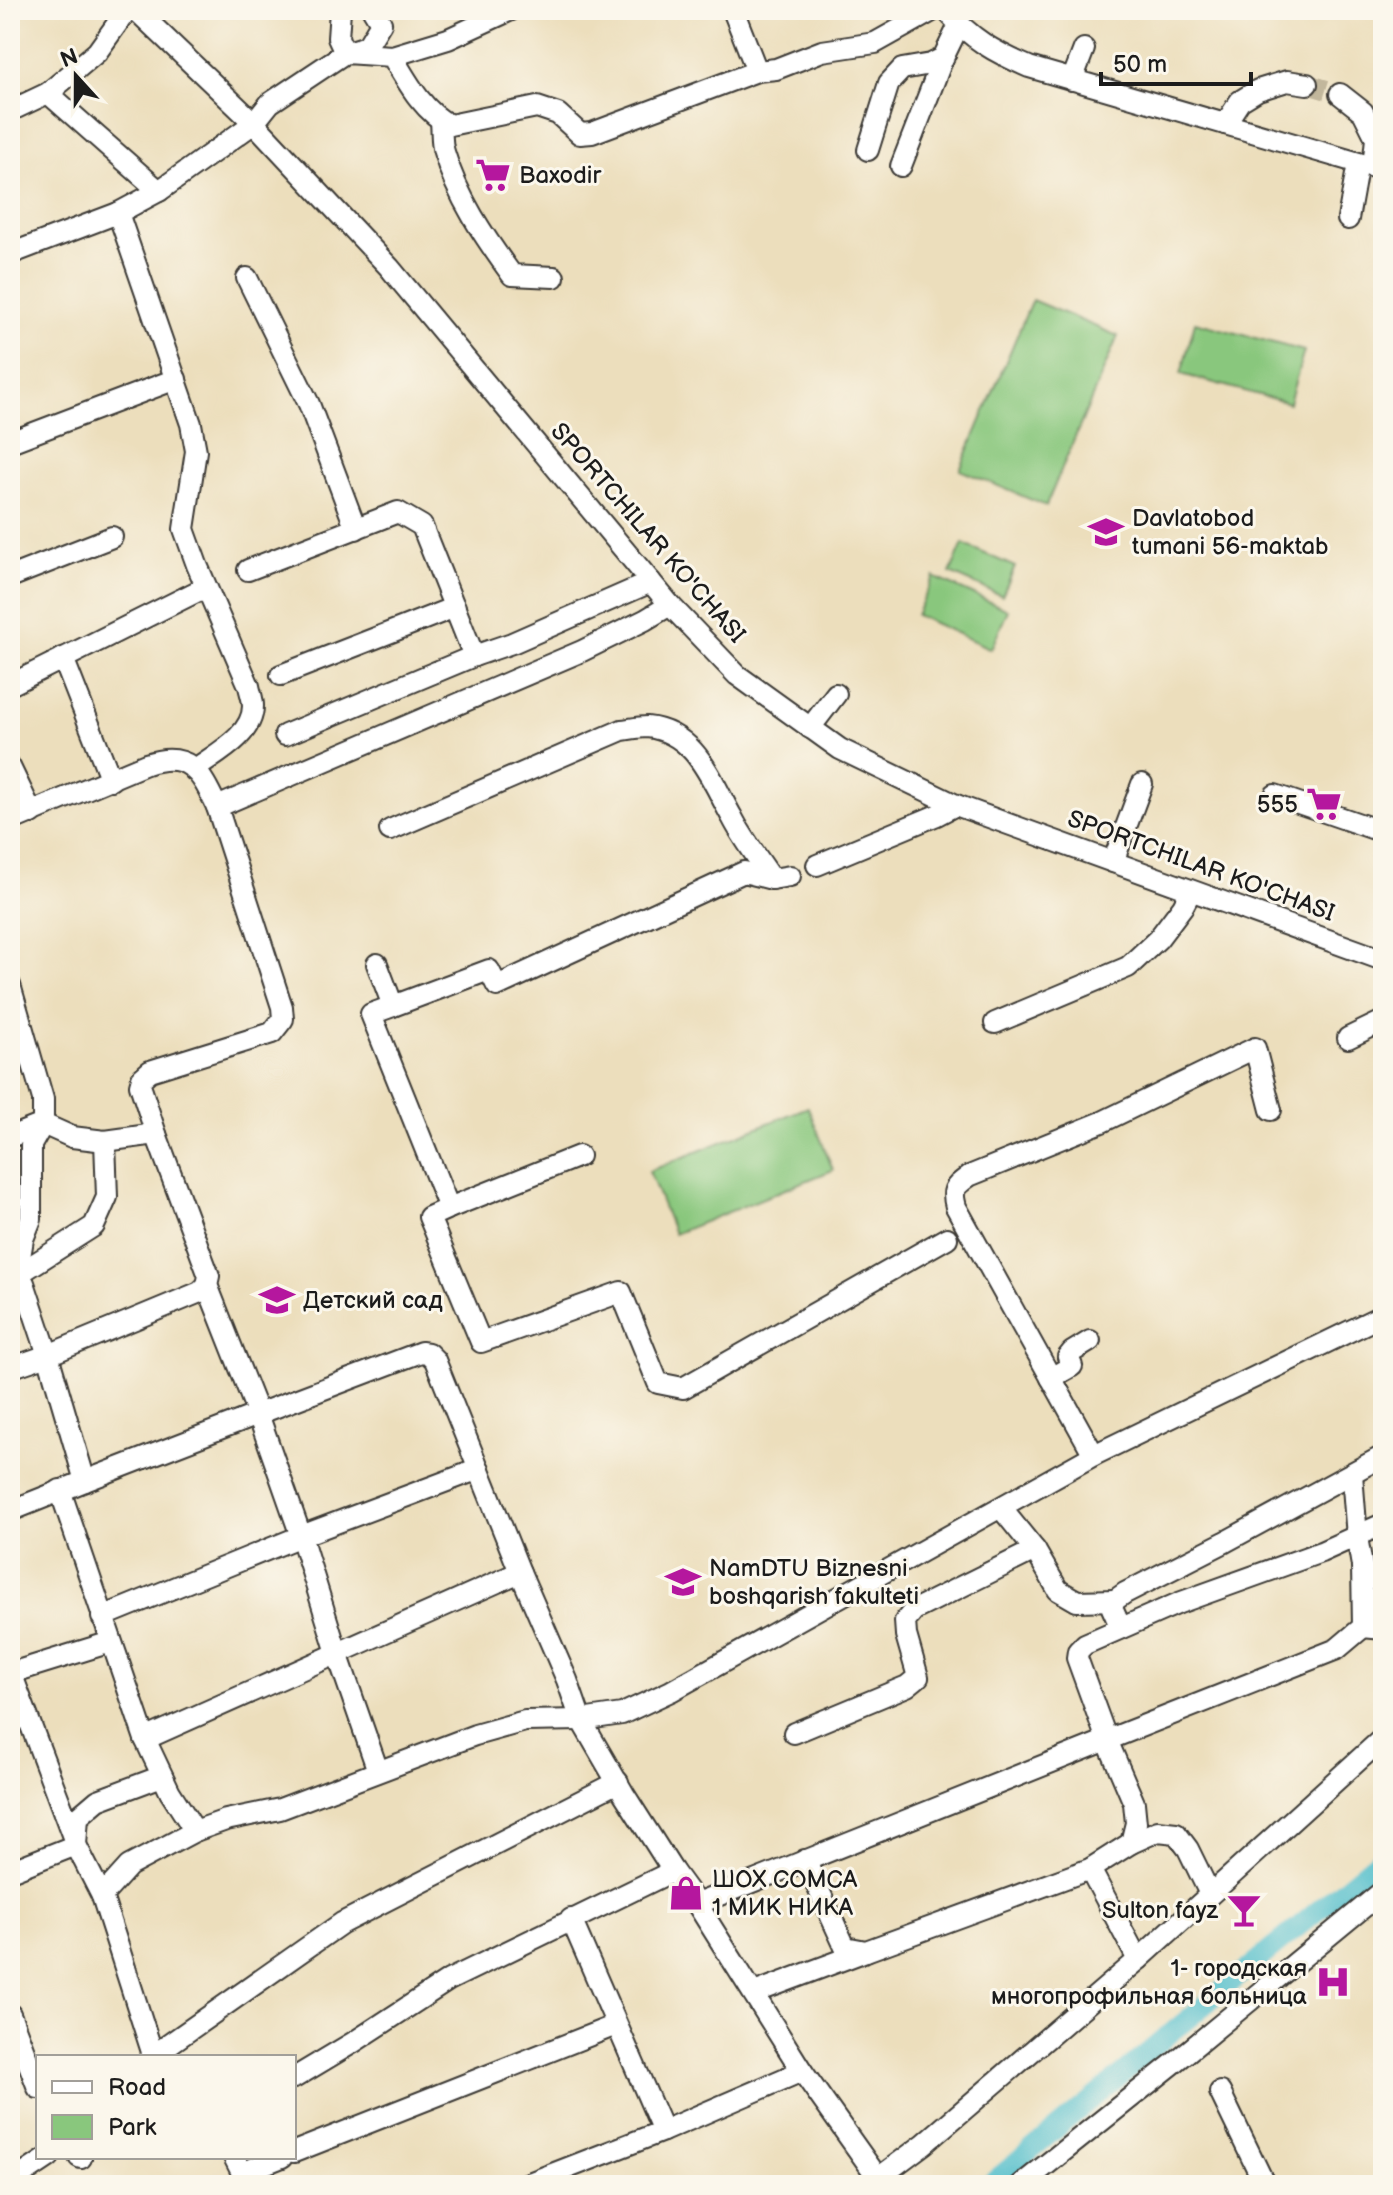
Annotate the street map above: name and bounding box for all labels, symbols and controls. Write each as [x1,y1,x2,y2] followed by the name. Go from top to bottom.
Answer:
[36,36,116,116] north arrow
[1101,36,1251,86] scale bar
[57,43,82,74] text: N
[1113,50,1167,79] text: 50 m
[474,156,512,194] supermarket icon: Baxodir
[519,161,601,190] place label: Baxodir
[545,417,751,649] street label: SPORTCHILAR KO'CHASI
[1132,504,1329,561] place label: Davlatobod tumani 56-maktab
[1087,513,1125,551] school or university icon: Davlatobod tumani 56-maktab
[1305,785,1343,823] supermarket icon: 555
[1257,790,1298,819] place label: 555
[1064,804,1338,928] street label: SPORTCHILAR KO'CHASI
[258,1281,296,1319] school or university icon: Детский сад
[303,1286,443,1315] place label: Детский сад
[709,1554,919,1611] place label: NamDTU Biznesni boshqarish fakulteti
[664,1563,702,1601] school or university icon: NamDTU Biznesni boshqarish fakulteti
[712,1865,858,1922] place label: ШОХ СОМСА 1 МИК НИКА
[667,1874,705,1912] shop icon: ШОХ СОМСА 1 МИК НИКА
[1225,1891,1263,1929] bar icon: Sulton fayz
[1102,1896,1219,1925] place label: Sulton fayz
[991,1954,1307,2011] place label: 1- городская многопрофильная больница
[1314,1963,1352,2001] hospital icon: 1- городская многопрофильная больница
[36,2055,296,2159] legend
[108,2073,166,2102] text: Road
[108,2113,156,2142] text: Park

